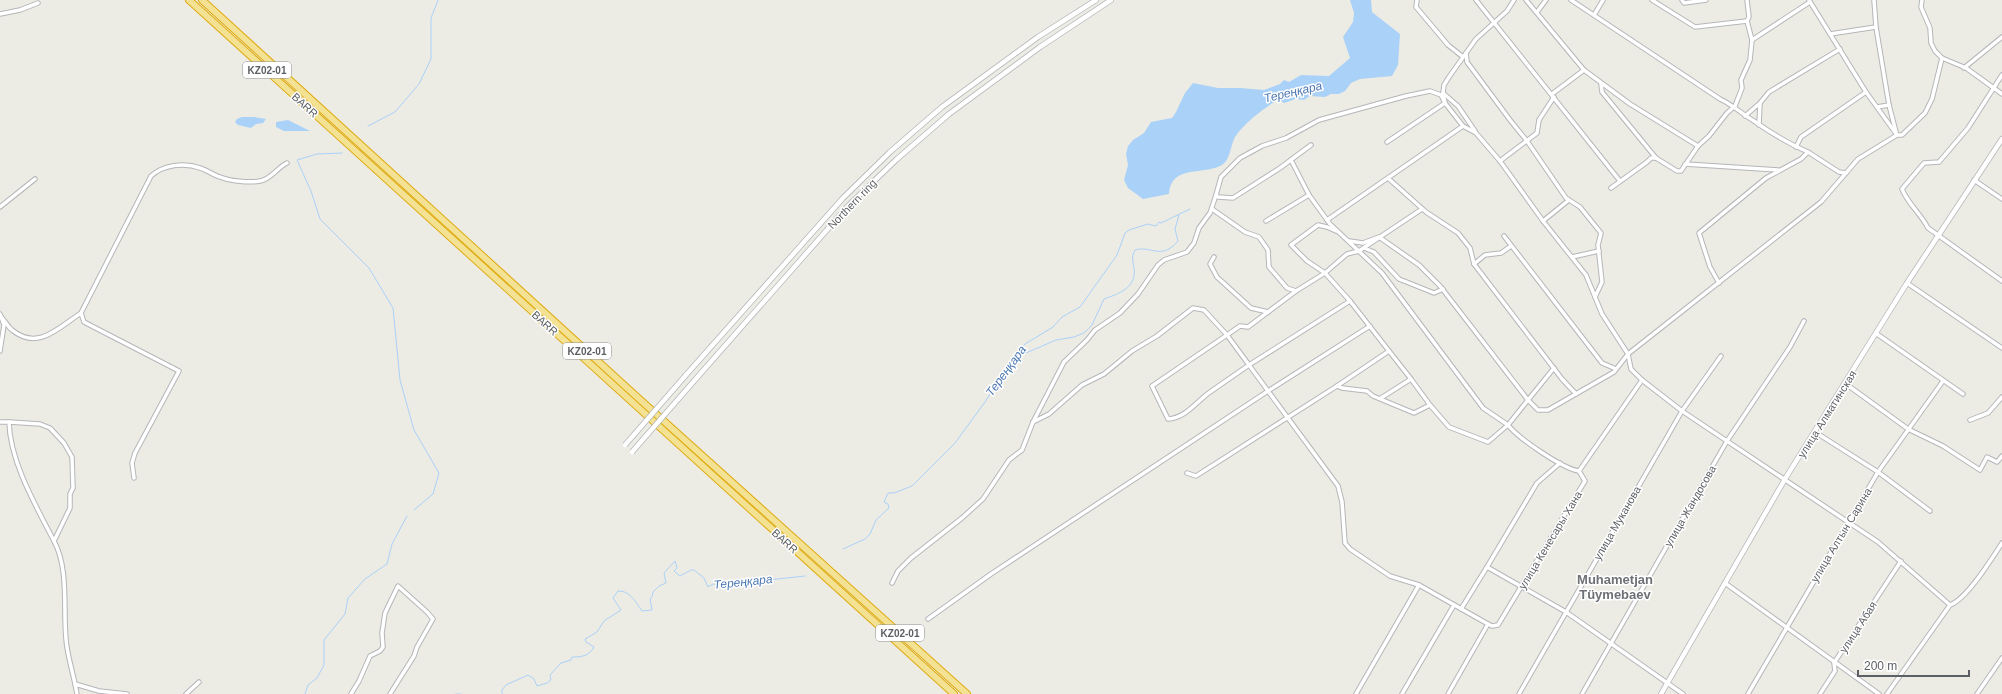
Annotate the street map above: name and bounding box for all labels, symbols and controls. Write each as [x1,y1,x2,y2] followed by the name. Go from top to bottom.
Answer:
[243,62,291,78] road number: KZ02-01
[1263,78,1324,105] water label: Тереңқара
[290,90,320,120] street label: BARR
[825,177,879,231] street label: Northern ring
[530,308,560,338] street label: BARR
[563,343,611,359] road number: KZ02-01
[983,343,1029,399] water label: Тереңқара
[1795,368,1859,460] street label: улица Алматинская
[1662,462,1719,549] street label: улица Жандосова
[1591,483,1643,562] street label: улица Муканова
[1808,485,1874,584] street label: улица Алтын Сарина
[1516,488,1585,591] street label: улица Кенесары Хана
[770,526,800,556] street label: BARR
[713,572,774,592] water label: Тереңқара
[1577,572,1653,602] district label: Muhametjan Tüymebaev
[1837,599,1879,655] street label: улица Абая
[876,625,924,641] road number: KZ02-01
[1858,652,1969,678] scale bar
[1864,659,1897,673] text: 200 m

